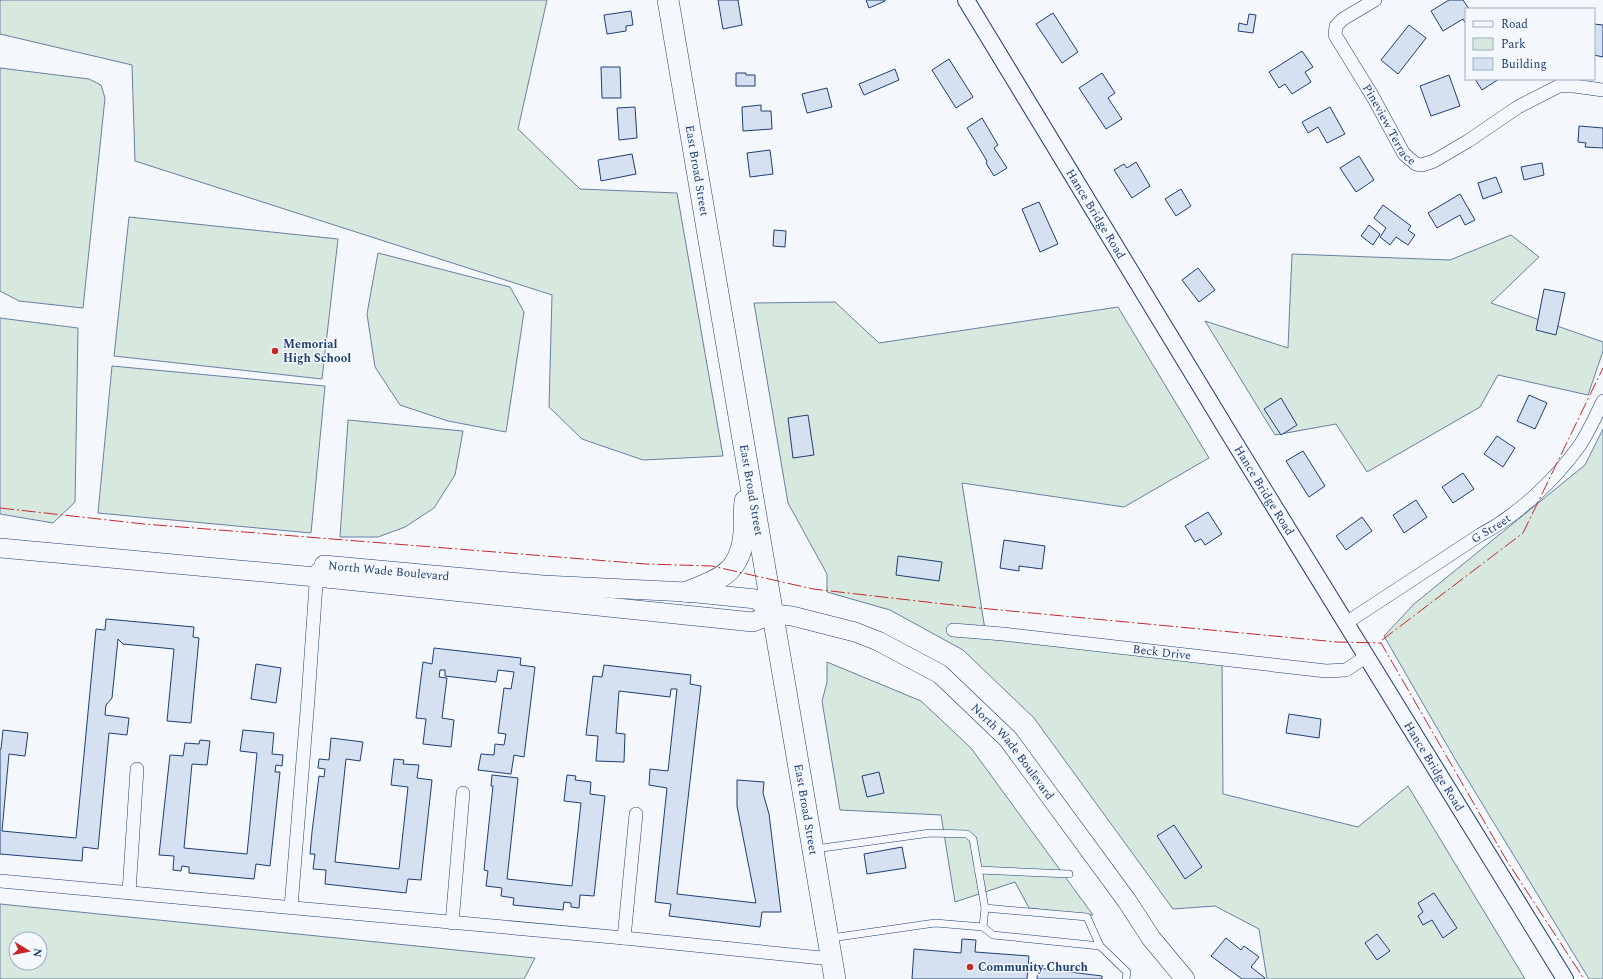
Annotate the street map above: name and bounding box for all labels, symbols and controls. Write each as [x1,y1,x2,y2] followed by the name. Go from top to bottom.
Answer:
[1465,8,1595,80] legend
[1501,15,1528,34] text: Road
[1501,35,1526,54] text: Park
[1501,55,1547,74] text: Building
[1357,80,1420,170] street label: Pineview Terrace
[679,123,714,218] street label: East Broad Street
[1061,165,1130,263] street label: Hance Bridge Road
[283,335,351,368] place label: Memorial High School
[270,346,280,356] marker: Memorial High School
[1229,442,1299,540] street label: Hance Bridge Road
[734,443,768,537] street label: East Broad Street
[1467,509,1515,548] street label: G Street
[327,556,450,586] street label: North Wade Boulevard
[1131,640,1192,665] street label: Beck Drive
[966,699,1059,804] street label: North Wade Boulevard
[1399,718,1469,816] street label: Hance Bridge Road
[788,762,823,857] street label: East Broad Street
[8,931,48,971] north arrow
[28,947,47,959] text: N
[978,958,1088,977] place label: Community Church
[965,962,975,972] marker: Community Church

